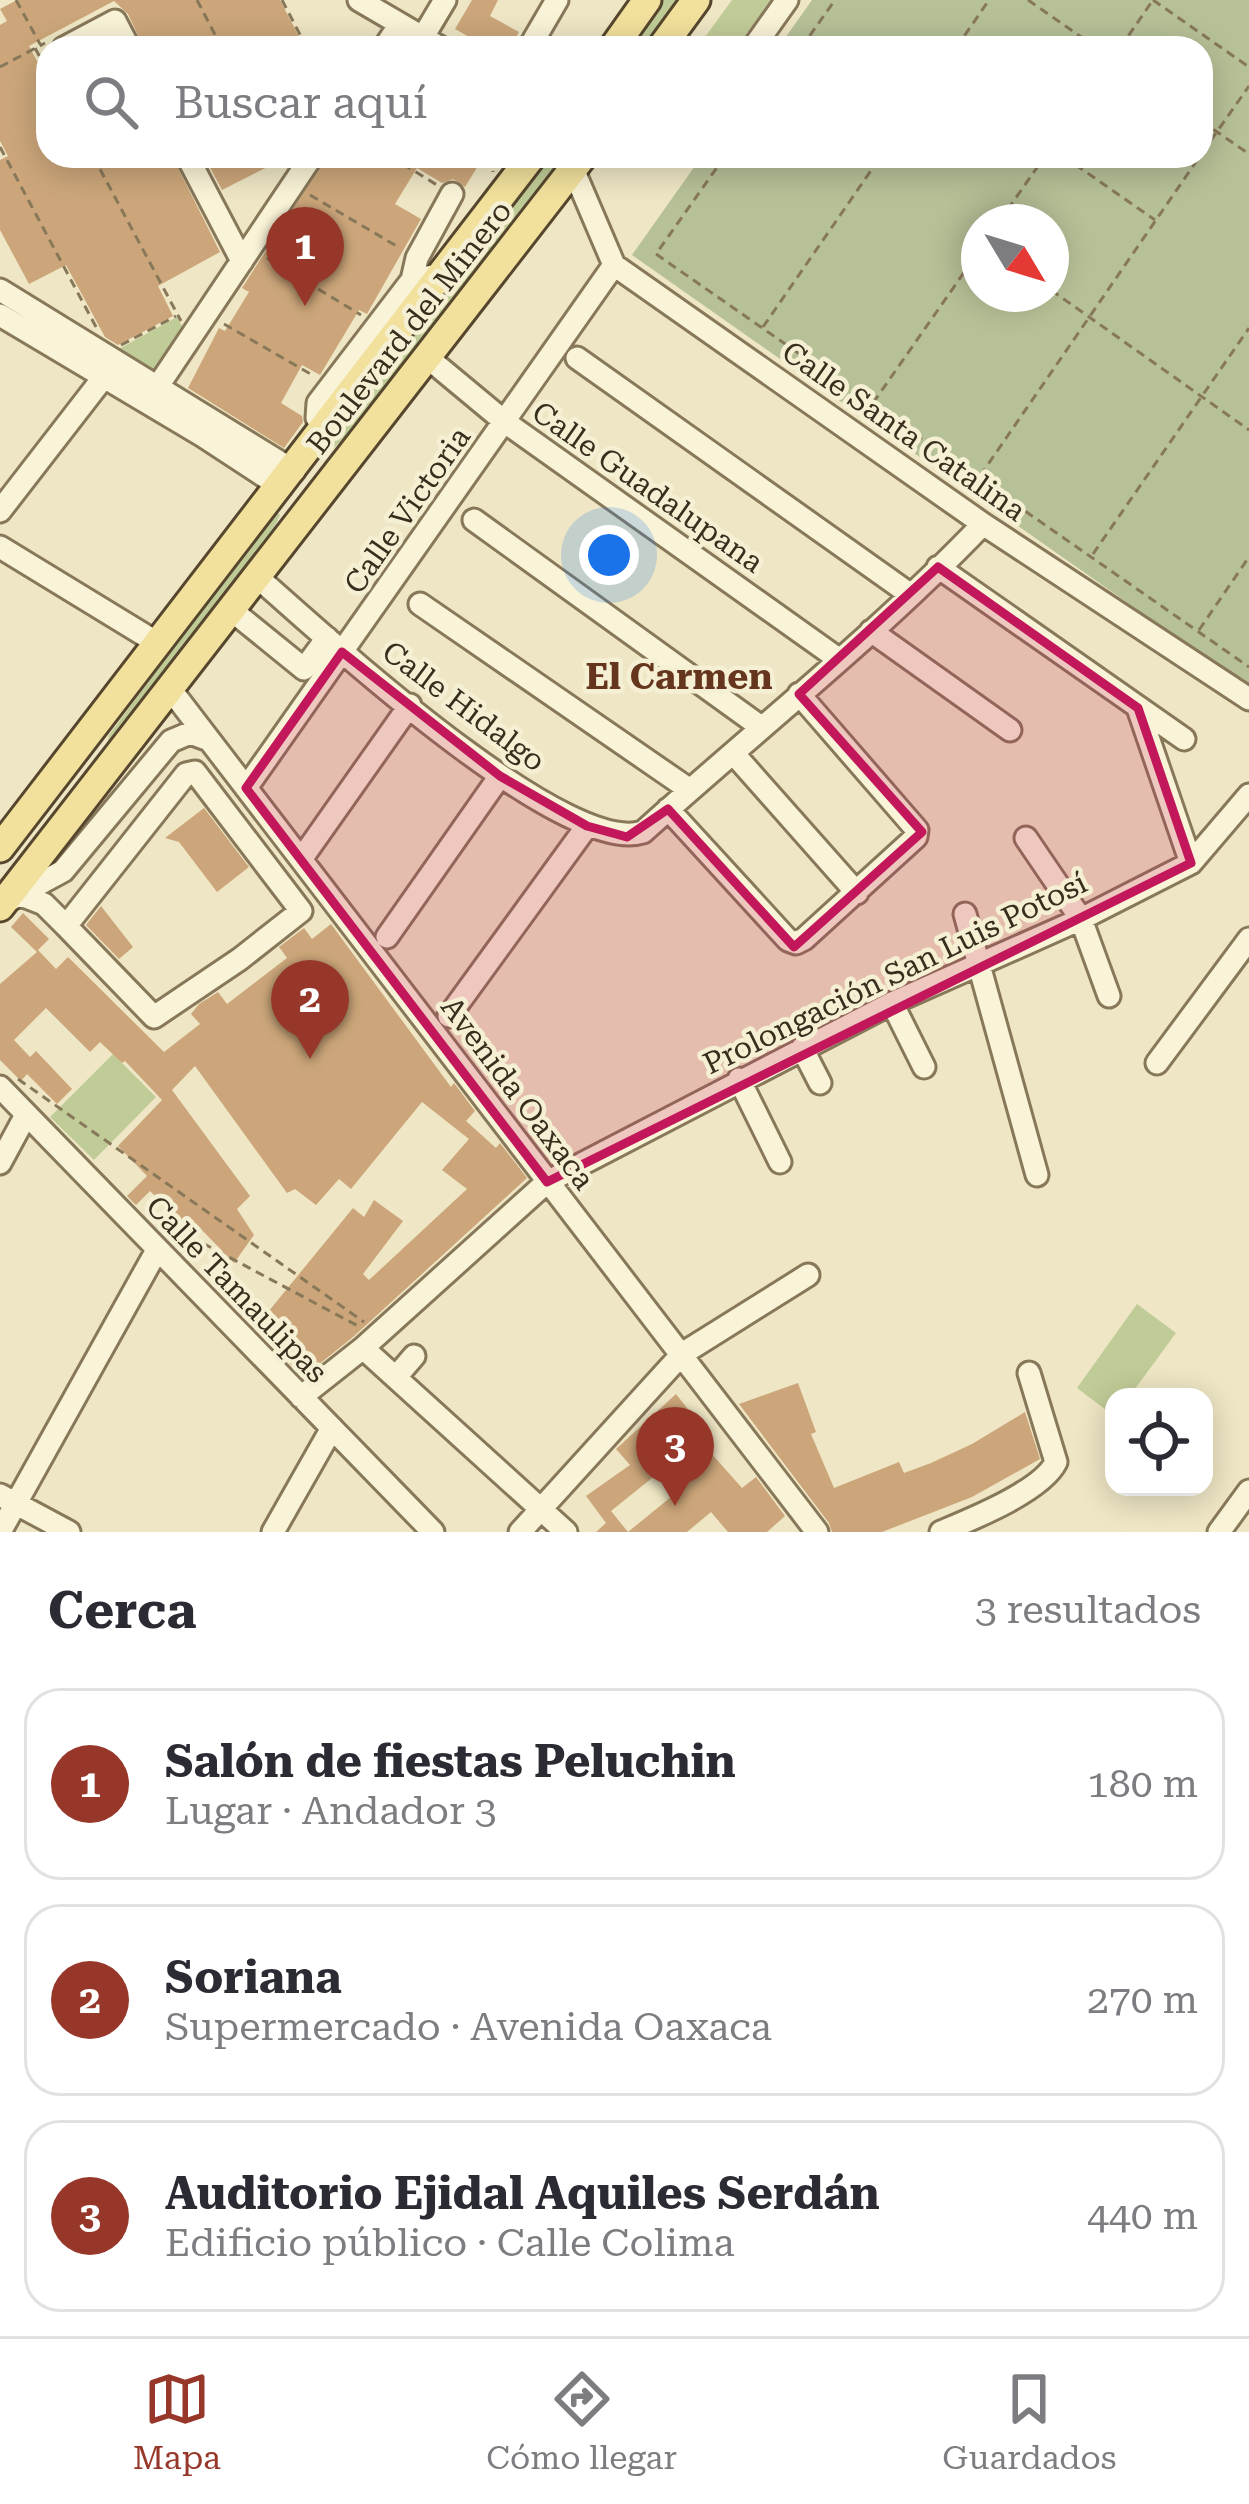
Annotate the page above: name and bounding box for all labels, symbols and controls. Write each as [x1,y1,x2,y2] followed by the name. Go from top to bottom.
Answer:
[36,36,1213,168] search box
[78,69,144,135] icon: search
[174,76,427,129] text: Buscar aquí
[299,194,519,460] street label: Boulevard del Minero
[961,204,1069,312] north arrow
[266,207,344,306] pin: 1
[776,334,1032,528] street label: Calle Santa Catalina
[526,394,770,580] street label: Calle Guadalupana
[337,420,477,600] street label: Calle Victoria
[579,525,639,585] your location
[376,634,552,778] street label: Calle Hidalgo
[585,656,773,698] district label: El Carmen
[698,865,1092,1081] street label: Prolongación San Luis Potosí
[271,960,349,1059] pin: 2
[434,990,602,1196] street label: Avenida Oaxaca
[139,1188,335,1390] street label: Calle Tamaulipas
[1105,1388,1213,1496] map controls
[1105,1388,1213,1496] button: locate
[636,1407,714,1506] pin: 3
[48,1581,197,1640] text: Cerca
[975,1587,1201,1633] text: 3 resultados
[165,1735,736,1788] text: Salón de fiestas Peluchin
[79,1761,101,1807] text: 1
[1087,1761,1198,1807] text: 180 m
[165,1788,497,1834] text: Lugar · Andador 3
[165,1951,342,2004] text: Soriana
[79,1977,101,2023] text: 2
[1087,1977,1198,2023] text: 270 m
[165,2004,772,2050] text: Supermercado · Avenida Oaxaca
[165,2167,880,2220] text: Auditorio Ejidal Aquiles Serdán
[79,2193,101,2239] text: 3
[1087,2193,1198,2239] text: 440 m
[165,2220,735,2266] text: Edificio público · Calle Colima
[133,2366,221,2477] tab: Mapa
[486,2366,677,2477] tab: Cómo llegar
[942,2366,1116,2477] tab: Guardados

